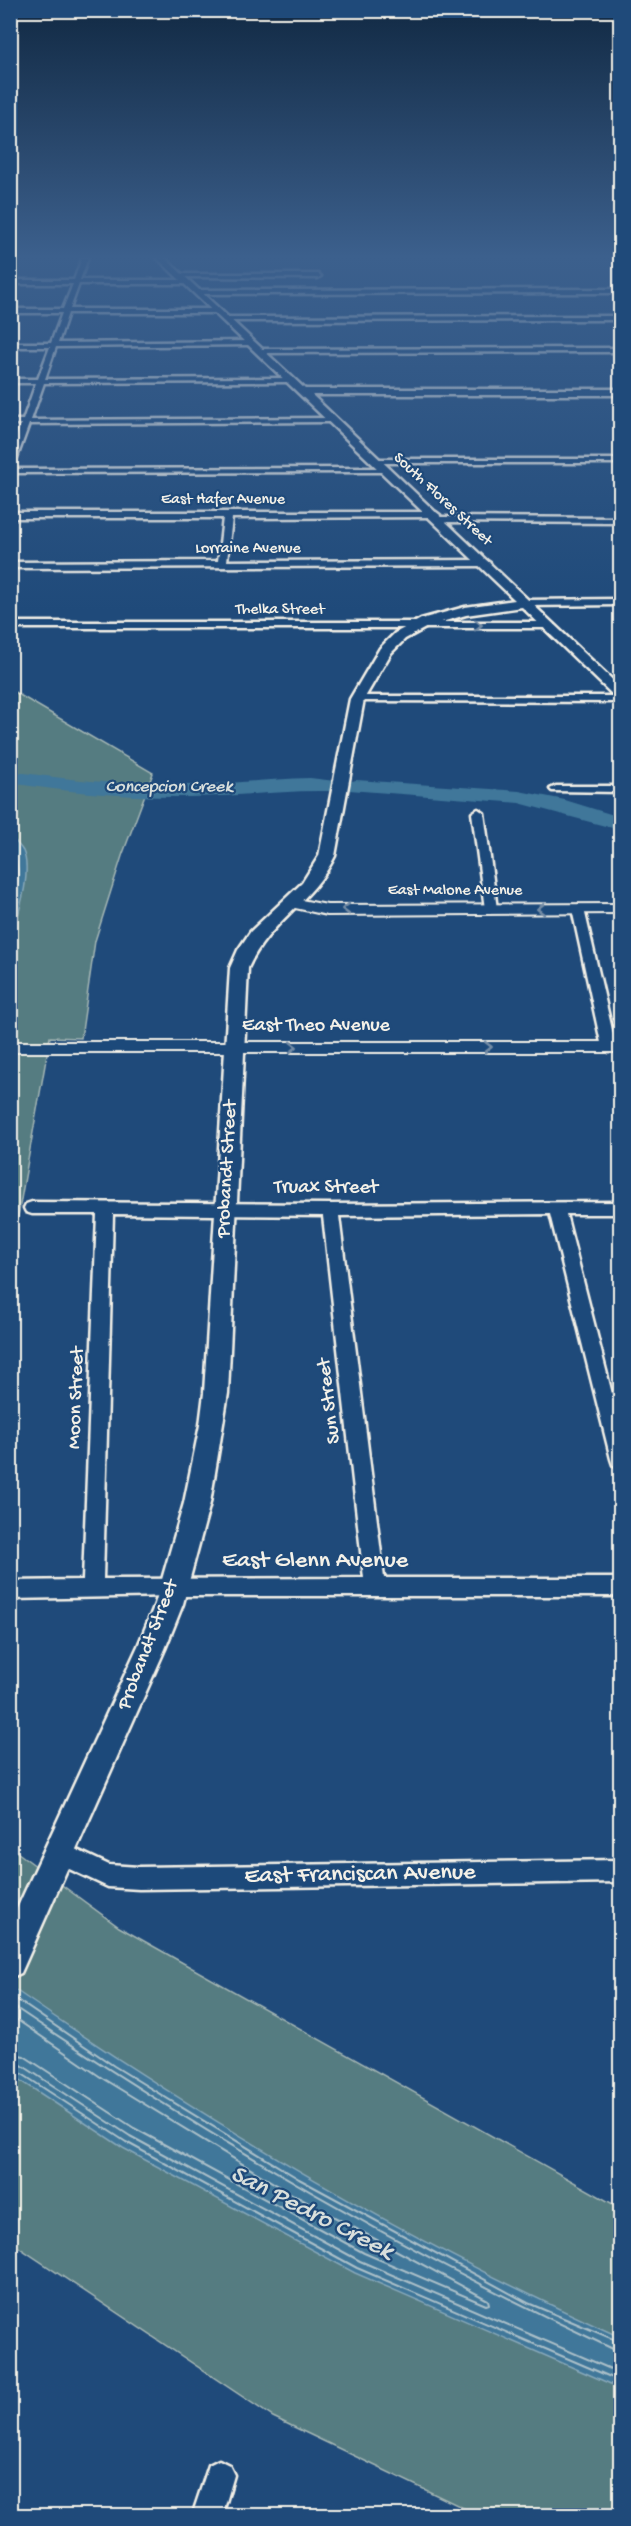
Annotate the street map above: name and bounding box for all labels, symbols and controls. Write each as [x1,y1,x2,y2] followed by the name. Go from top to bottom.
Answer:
[389,449,497,552] street label: South Flores Street
[161,491,286,510] street label: East Hafer Avenue
[195,540,302,559] street label: Lorraine Avenue
[235,601,326,620] street label: Thelka Street
[473,619,482,631] one-way arrow
[106,777,234,798] water label: Concepcion Creek
[388,882,523,901] street label: East Malone Avenue
[342,903,351,916] one-way arrow
[537,903,546,915] one-way arrow
[242,1015,391,1038] street label: East Theo Avenue
[288,1041,297,1053] one-way arrow
[483,1041,492,1053] one-way arrow
[213,1098,243,1239] street label: Probandt Street
[273,1177,380,1200] street label: Truax Street
[64,1345,90,1449] street label: Moon Street
[313,1355,347,1445] street label: Sun Street
[222,1547,409,1576] street label: East Glenn Avenue
[113,1575,185,1714] street label: Probandt Street
[244,1858,476,1892] street label: East Franciscan Avenue
[224,2160,400,2269] water label: San Pedro Creek

